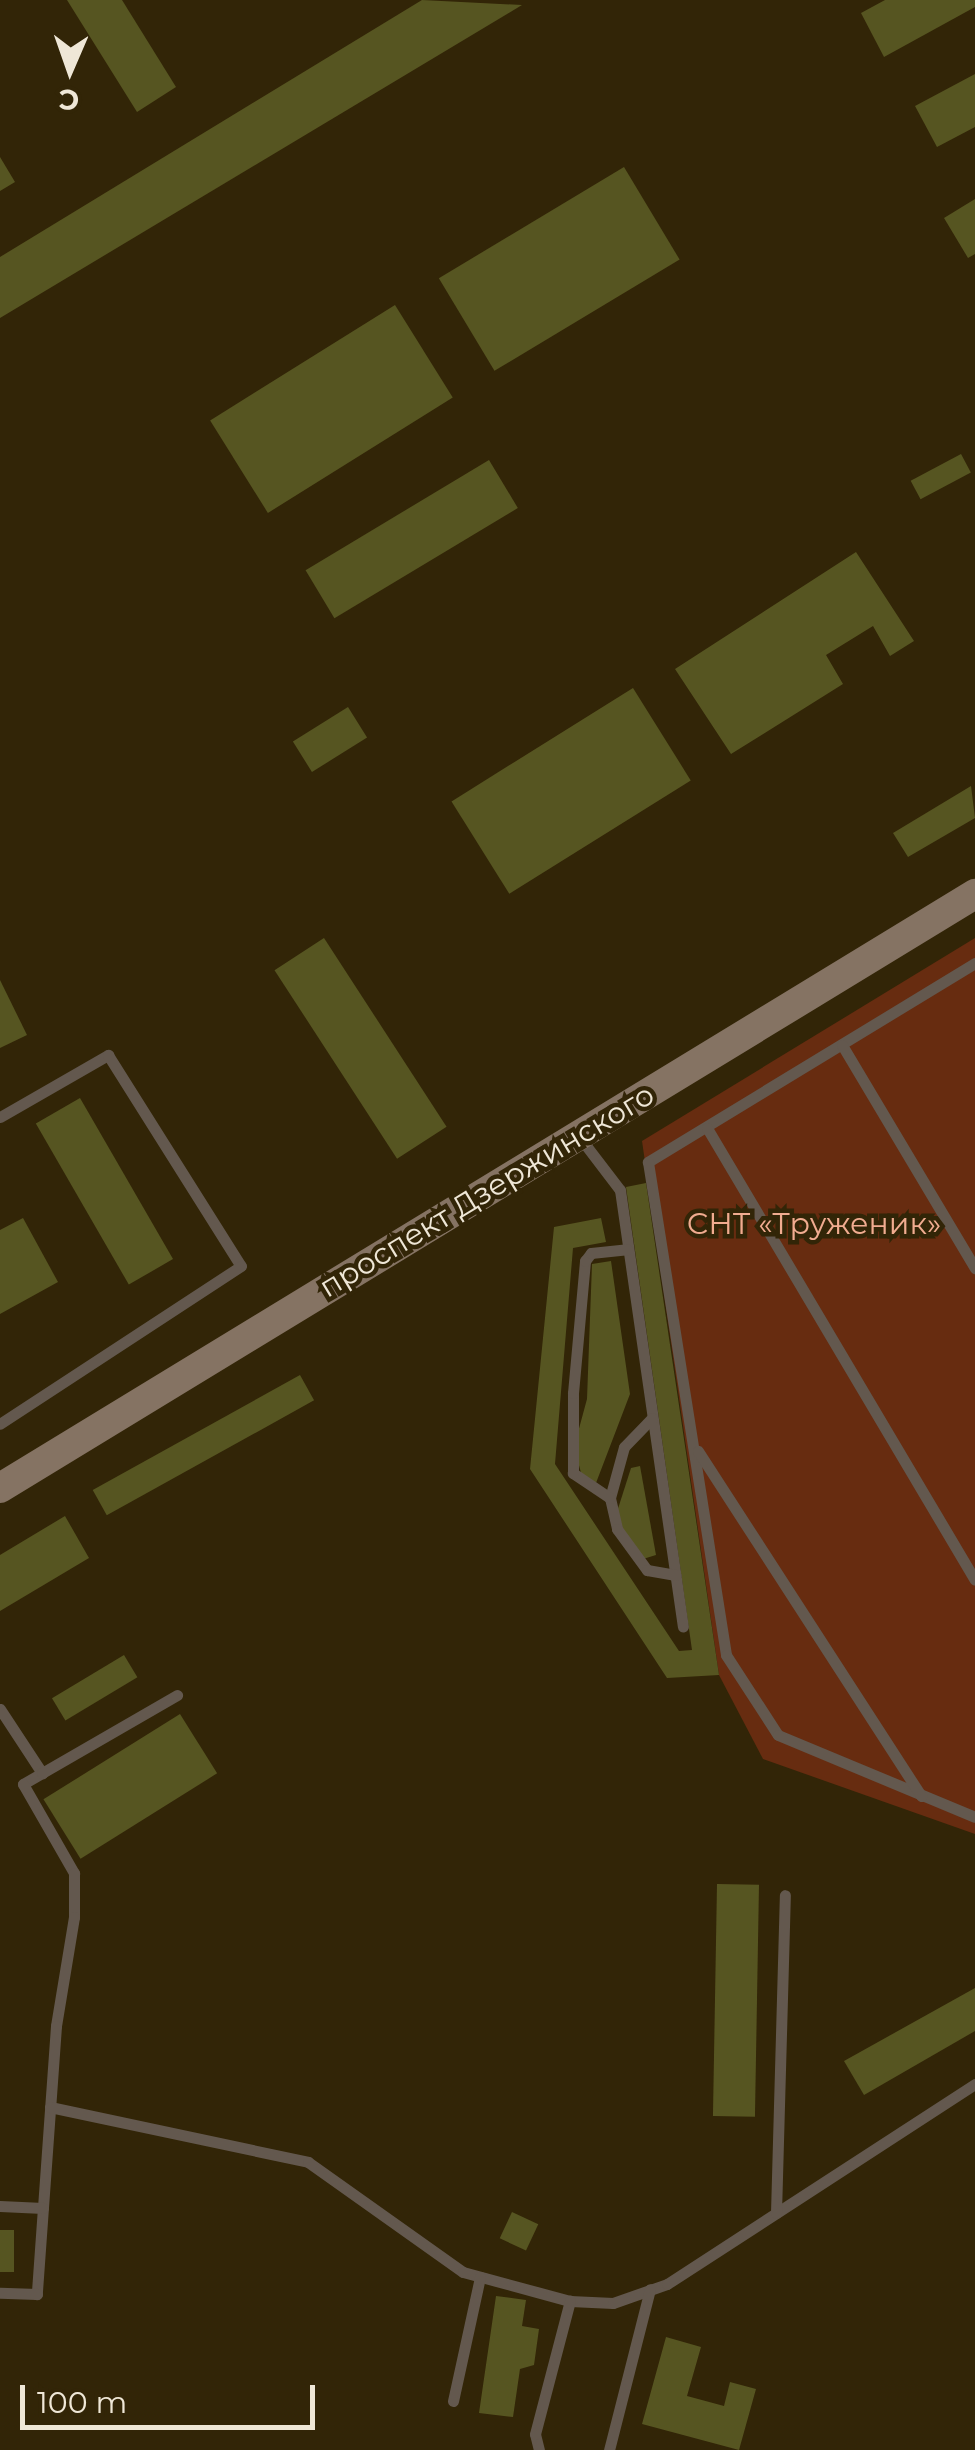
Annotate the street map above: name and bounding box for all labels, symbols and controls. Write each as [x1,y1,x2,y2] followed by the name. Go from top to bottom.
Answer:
[20,20,120,120] north arrow
[58,83,80,117] text: С
[313,1077,661,1305] street label: проспект Дзержинского
[687,1206,941,1242] park label: СНТ «Труженик»
[25,2365,320,2427] scale bar
[37,2384,127,2421] text: 100 m

